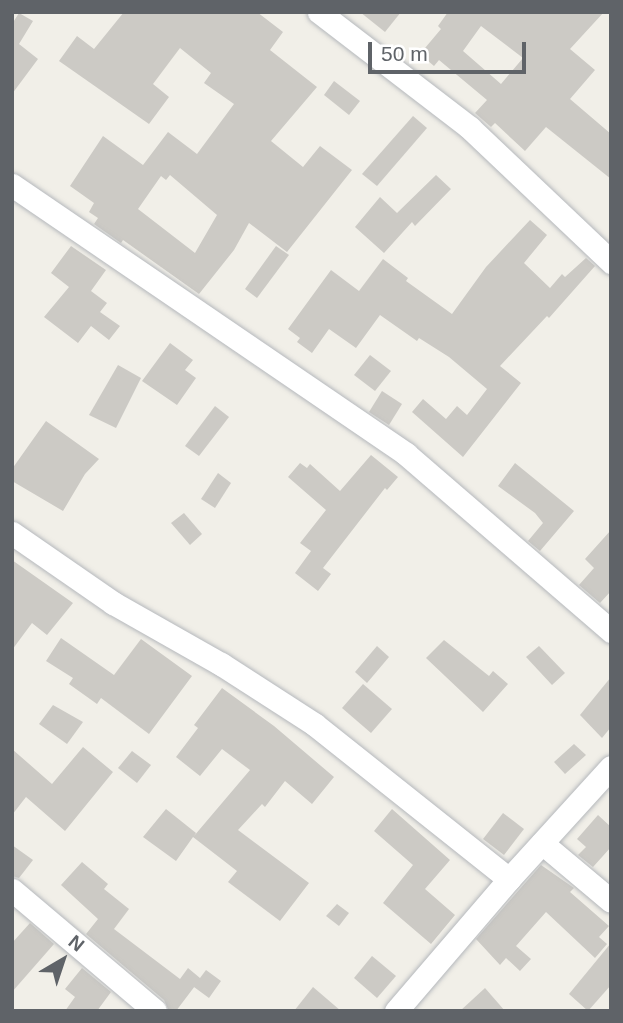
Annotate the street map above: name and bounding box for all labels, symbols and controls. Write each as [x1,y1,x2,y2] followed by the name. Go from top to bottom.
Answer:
[371,28,528,72] scale bar
[381,42,428,65] text: 50 m
[28,925,98,995] north arrow
[65,931,88,956] text: N

